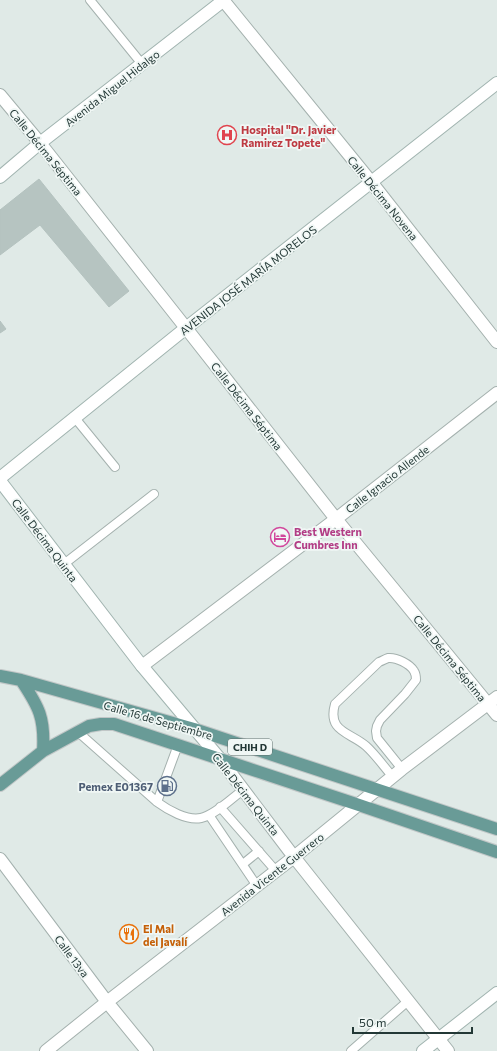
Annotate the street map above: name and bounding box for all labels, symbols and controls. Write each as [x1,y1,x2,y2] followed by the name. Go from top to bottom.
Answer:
[62,47,162,129] street label: Avenida Miguel Hidalgo
[7,106,85,198] street label: Calle Décima Séptima
[241,123,337,149] place label: Hospital "Dr. Javier Ramirez Topete"
[216,124,238,146] hospital icon: Hospital "Dr. Javier Ramirez Topete"
[345,153,421,243] street label: Calle Décima Novena
[176,222,320,338] street label: AVENIDA JOSÉ MARÍA MORELOS
[209,360,285,452] street label: Calle Décima Séptima
[343,442,431,516] street label: Calle Ignacio Allende
[9,496,81,584] street label: Calle Décima Quinta
[294,525,362,551] place label: Best Western Cumbres Inn
[269,526,291,548] hotel icon: Best Western Cumbres Inn
[411,612,489,704] street label: Calle Décima Séptima
[102,698,214,742] street label: Calle 16 de Septiembre
[228,739,272,755] road number: CHIH D
[210,750,282,838] street label: Calle Décima Quinta
[156,775,178,797] fuel station icon: Pemex E01367
[79,780,153,793] place label: Pemex E01367
[218,829,326,918] street label: Avenida Vicente Guerrero
[143,922,188,949] place label: El Mal del Javalí
[118,923,140,945] restaurant icon: El Mal del Javalí
[52,932,92,980] street label: Calle 13va
[353,1009,472,1035] scale bar
[359,1015,387,1029] text: 50 m

